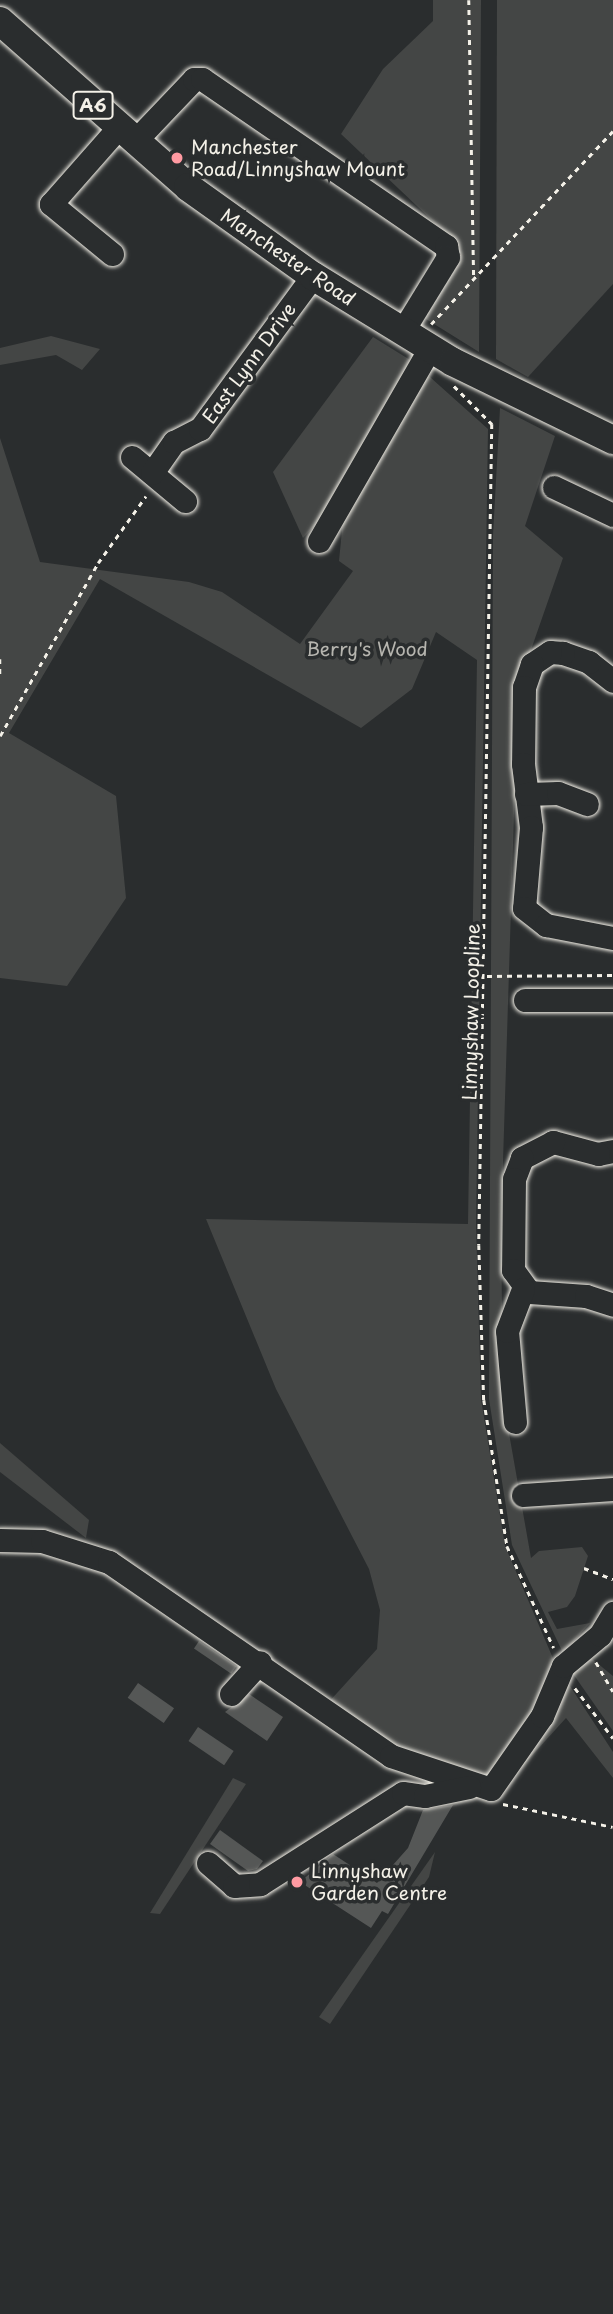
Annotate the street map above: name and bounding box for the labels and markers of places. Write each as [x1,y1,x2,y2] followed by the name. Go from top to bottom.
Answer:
[191,136,406,180] place label: Manchester Road/Linnyshaw Mount
[169,150,185,166] marker: Manchester Road/Linnyshaw Mount
[311,1860,447,1904] place label: Linnyshaw Garden Centre
[289,1874,305,1890] marker: Linnyshaw Garden Centre

